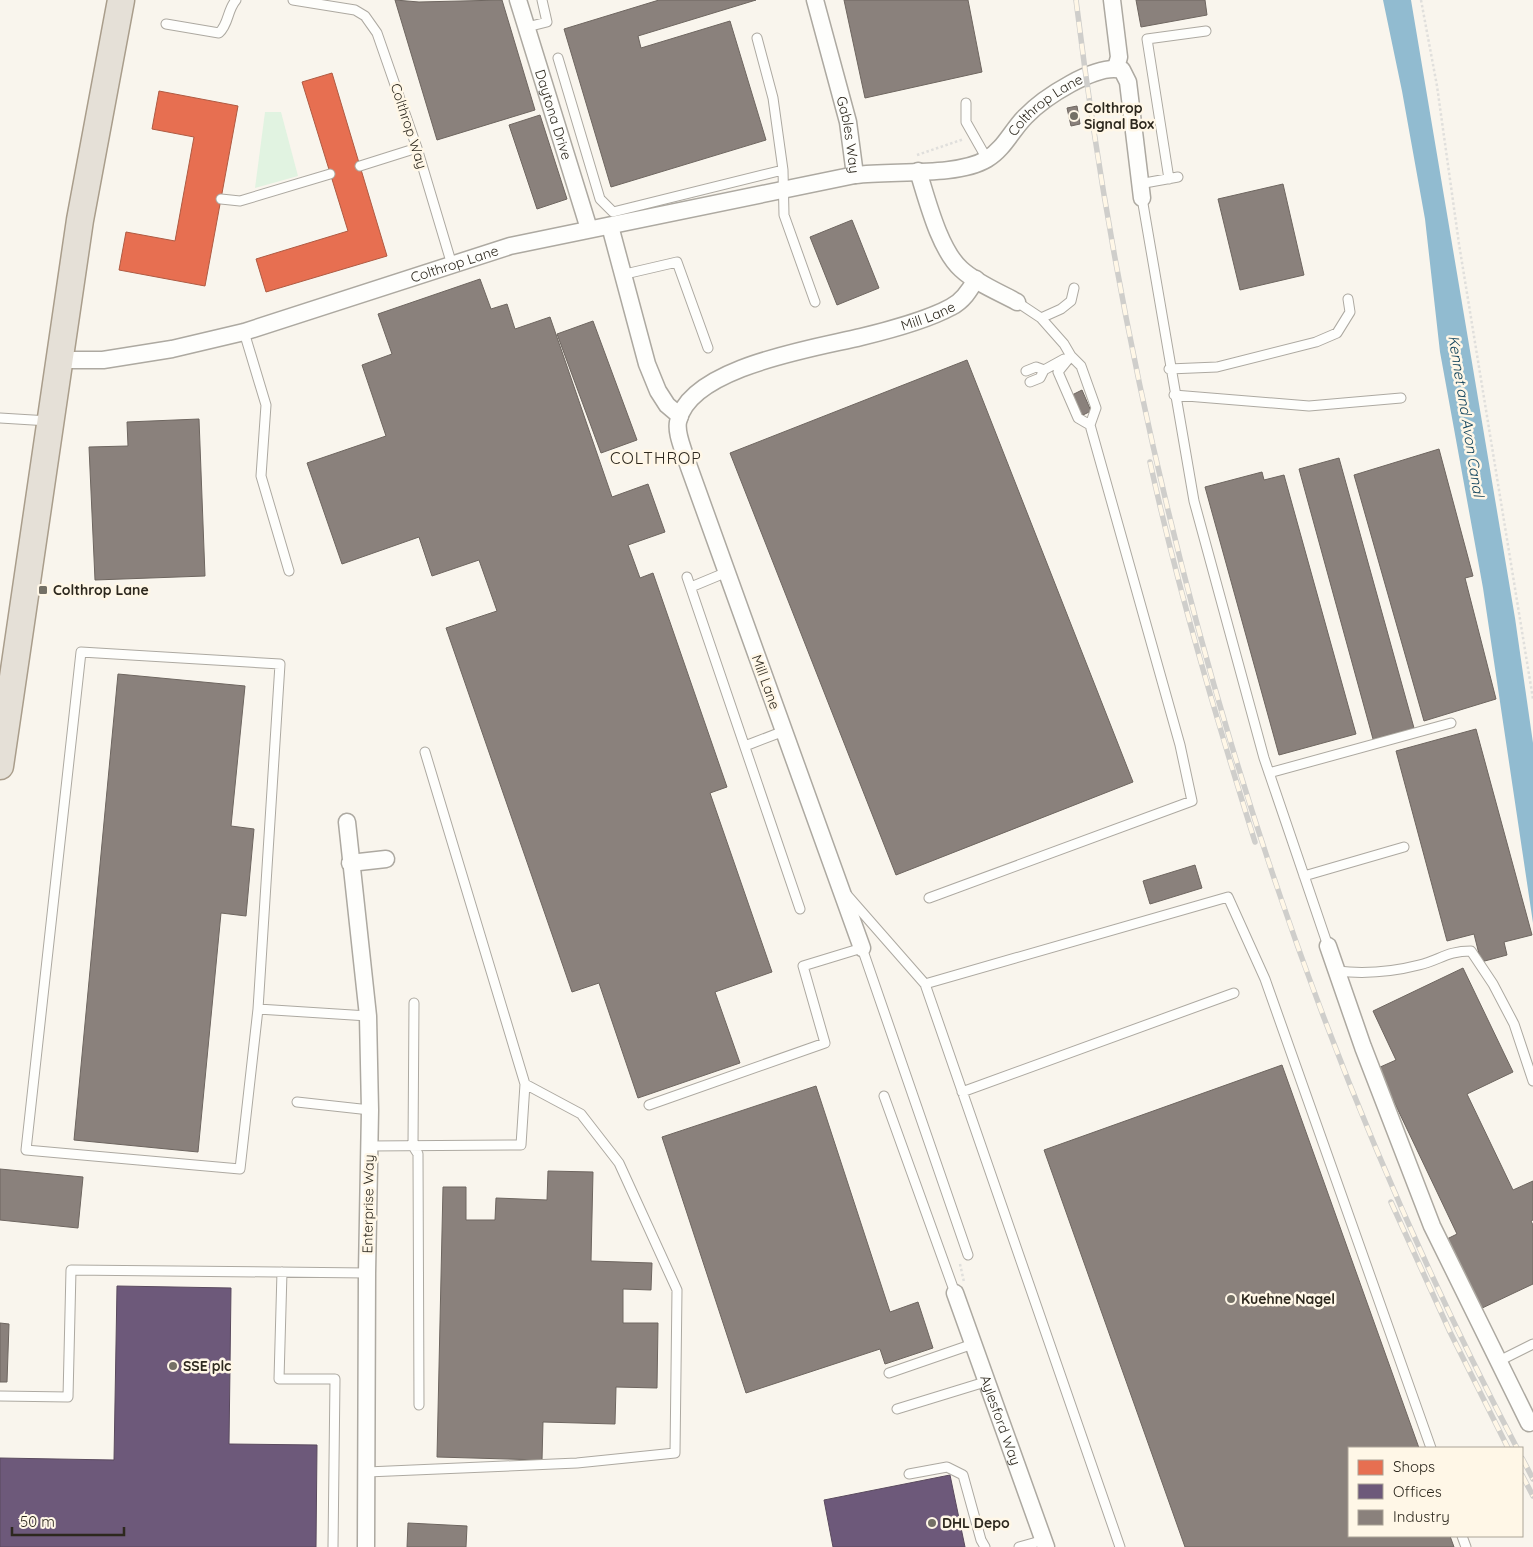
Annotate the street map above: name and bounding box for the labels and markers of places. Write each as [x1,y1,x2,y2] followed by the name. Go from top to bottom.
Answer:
[1084,99,1154,133] place label: Colthrop Signal Box
[1068,110,1080,122] marker: Colthrop Signal Box
[53,581,149,599] place label: Colthrop Lane
[37,584,49,596] marker: Colthrop Lane
[1241,1290,1335,1308] place label: Kuehne Nagel
[1225,1293,1237,1305] marker: Kuehne Nagel
[183,1357,231,1375] place label: SSE plc
[167,1360,179,1372] marker: SSE plc
[942,1514,1010,1532] place label: DHL Depo
[926,1517,938,1529] marker: DHL Depo

